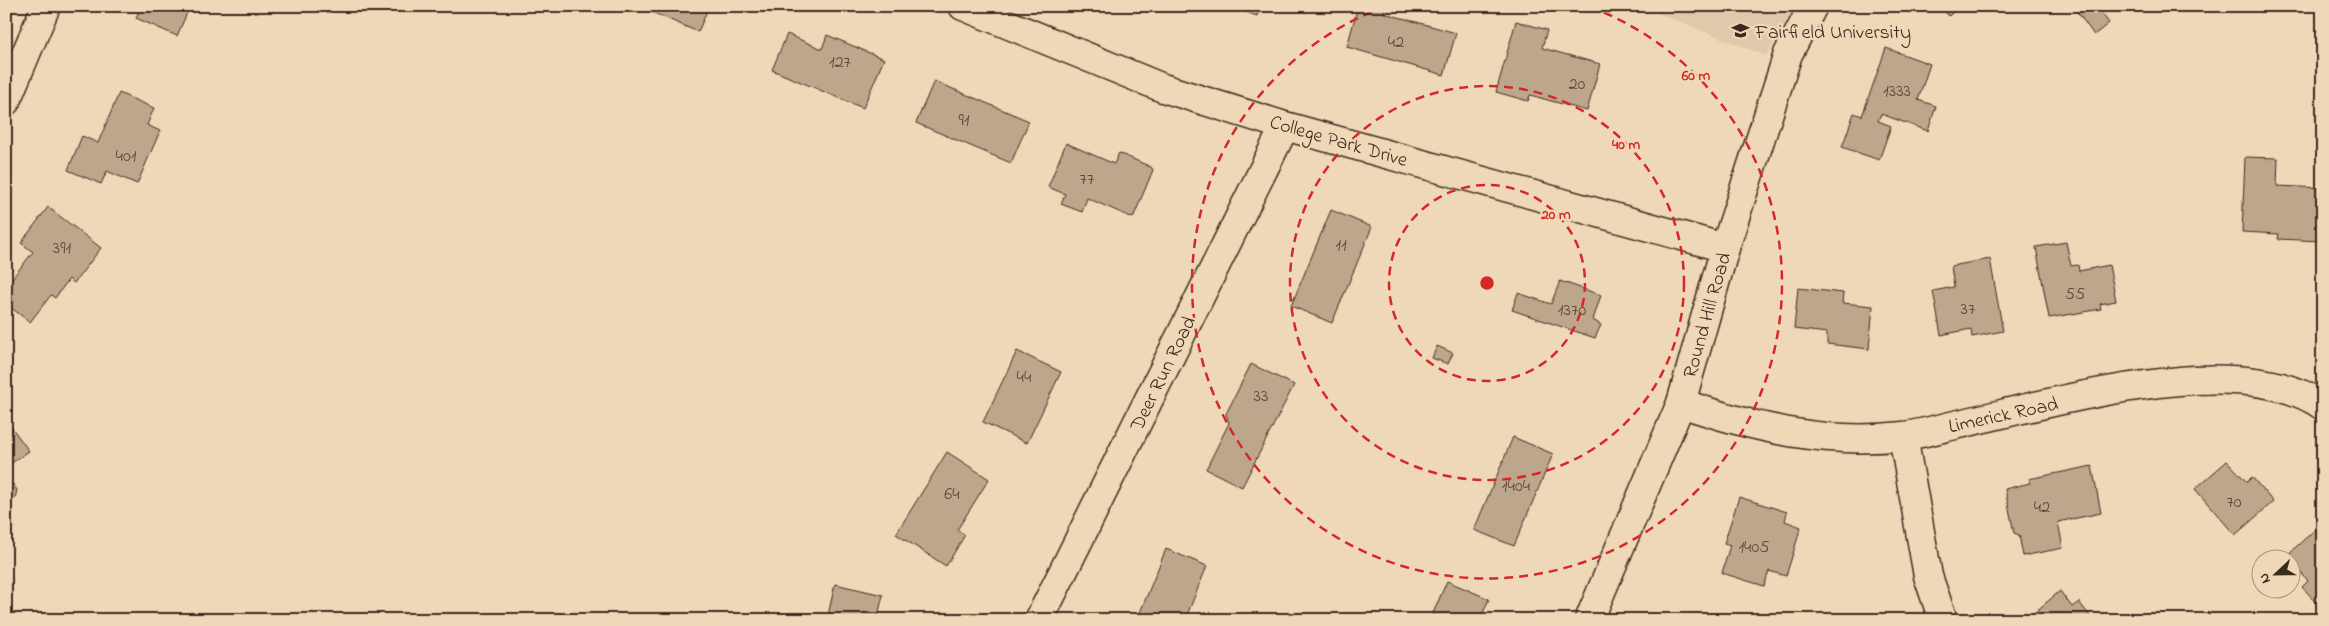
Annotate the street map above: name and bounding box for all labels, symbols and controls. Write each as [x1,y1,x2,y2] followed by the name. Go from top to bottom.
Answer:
[1754,19,1911,48] place label: Fairfield University
[1731,21,1751,41] school or university icon: Fairfield University
[1388,30,1404,56] house number: 42
[829,50,852,76] house number: 127
[1681,65,1711,87] text: 60 m
[1569,72,1586,98] house number: 20
[1883,79,1911,105] house number: 1333
[958,108,970,134] house number: 91
[1266,109,1411,177] street label: College Park Drive
[1611,134,1640,156] text: 40 m
[116,144,137,170] house number: 401
[1080,167,1095,193] house number: 77
[1540,204,1571,226] text: 20 m
[1335,233,1347,259] house number: 11
[53,236,72,262] house number: 391
[1677,250,1740,382] street label: Round Hill Road
[1478,274,1496,292] centre of rings
[2065,282,2085,308] house number: 55
[1961,297,1976,323] house number: 37
[1558,298,1586,324] house number: 1370
[1123,312,1205,437] street label: Deer Run Road
[1017,365,1032,391] house number: 44
[1254,384,1268,410] house number: 33
[1946,391,2061,442] street label: Limerick Road
[1502,474,1531,500] house number: 1404
[944,482,960,508] house number: 64
[2226,490,2242,516] house number: 70
[2034,495,2050,521] house number: 42
[1738,535,1770,561] house number: 1405
[2252,548,2302,598] north arrow
[2254,570,2277,587] text: N

